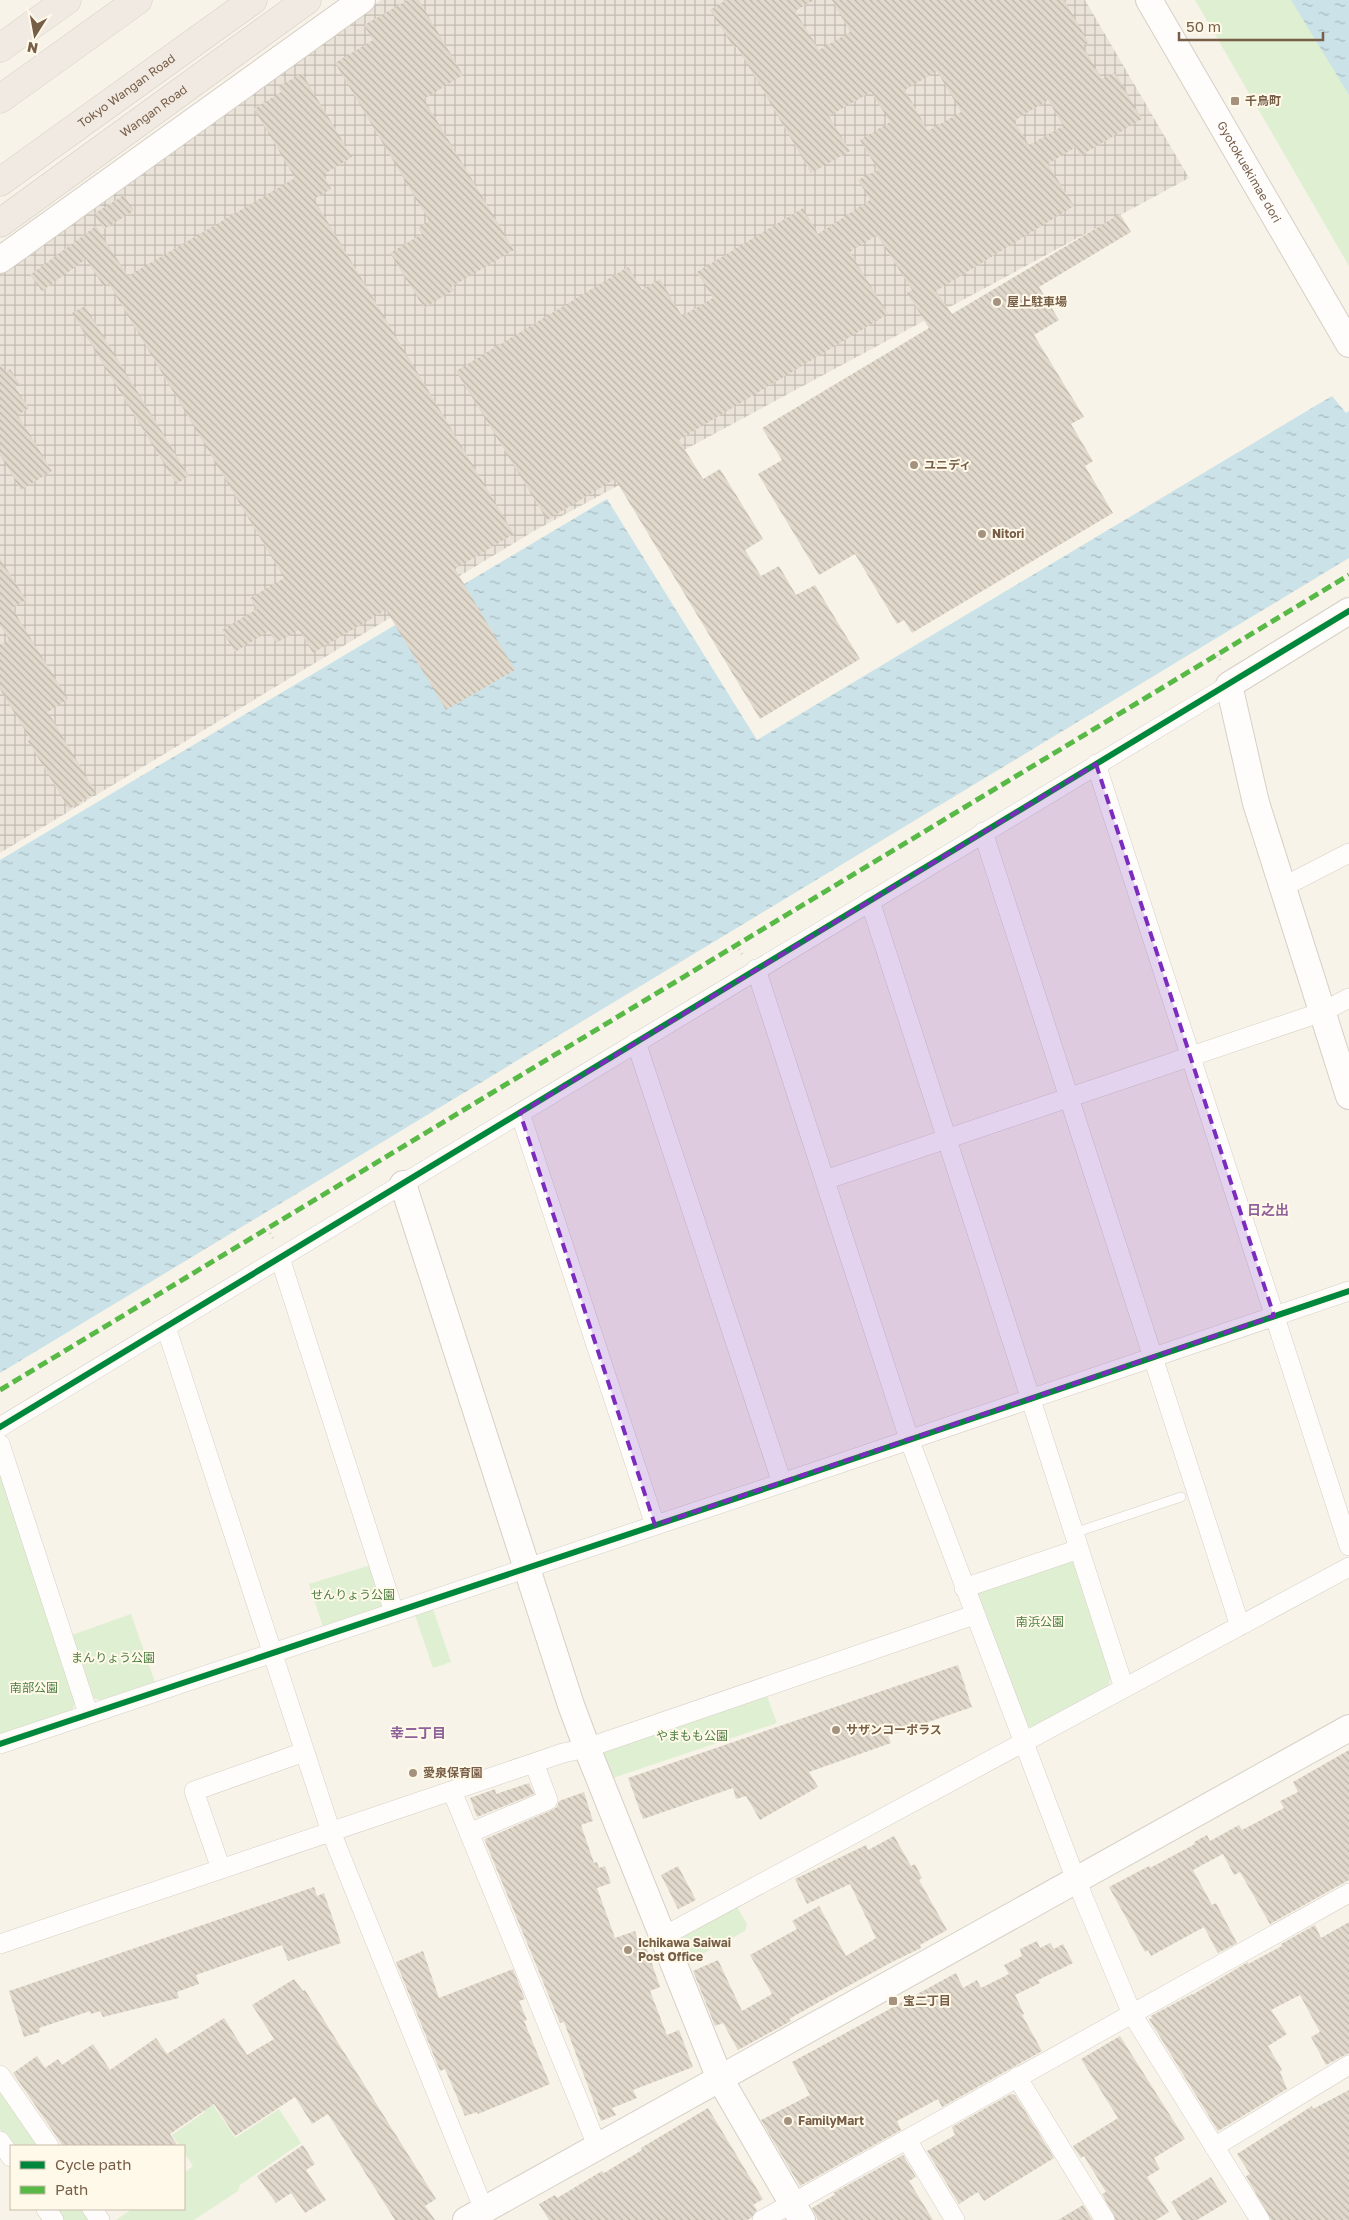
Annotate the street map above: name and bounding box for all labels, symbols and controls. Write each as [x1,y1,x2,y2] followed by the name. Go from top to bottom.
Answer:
[10,10,60,60] north arrow
[1179,10,1323,42] scale bar
[1186,17,1221,35] text: 50 m
[26,39,39,58] text: N
[75,51,177,131] street label: Tokyo Wangan Road
[118,82,190,140] street label: Wangan Road
[1245,93,1281,108] place label: 千鳥町
[1229,95,1241,107] marker: 千鳥町
[1214,118,1285,225] street label: Gyotokuekimae dori
[1007,294,1067,309] place label: 屋上駐車場
[991,296,1003,308] marker: 屋上駐車場
[924,457,971,472] place label: ユニディ
[908,459,920,471] marker: ユニディ
[992,526,1024,541] place label: Nitori
[976,528,988,540] marker: Nitori
[1247,1201,1289,1218] district label: 日之出
[311,1587,395,1602] park label: せんりょう公園
[1016,1614,1064,1629] park label: 南浜公園
[71,1650,155,1665] park label: まんりょう公園
[10,1680,58,1695] park label: 南部公園
[846,1722,942,1737] place label: サザンコーポラス
[390,1724,446,1741] district label: 幸二丁目
[830,1724,842,1736] marker: サザンコーポラス
[656,1728,728,1743] park label: やまもも公園
[423,1765,483,1780] place label: 愛泉保育園
[407,1767,419,1779] marker: 愛泉保育園
[638,1935,731,1964] place label: Ichikawa Saiwai Post Office
[622,1944,634,1956] marker: Ichikawa Saiwai Post Office
[903,1993,951,2008] place label: 宝二丁目
[887,1995,899,2007] marker: 宝二丁目
[798,2113,864,2128] place label: FamilyMart
[782,2115,794,2127] marker: FamilyMart
[10,2145,185,2210] legend
[55,2155,131,2173] text: Cycle path
[55,2180,88,2198] text: Path

